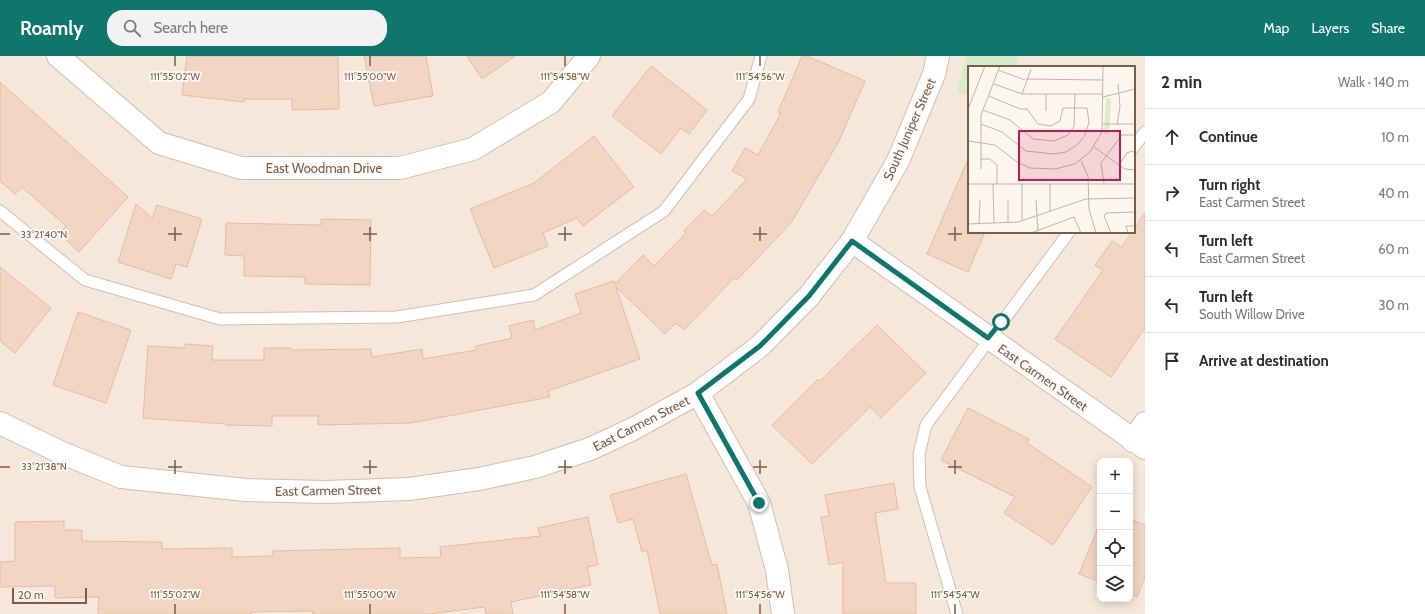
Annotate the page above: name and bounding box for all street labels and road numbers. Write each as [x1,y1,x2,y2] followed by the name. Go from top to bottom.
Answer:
[879,75,939,183] street label: South Juniper Street
[266,160,383,176] street label: East Woodman Drive
[995,340,1092,414] street label: East Carmen Street
[590,391,692,454] street label: East Carmen Street
[275,481,382,499] street label: East Carmen Street

